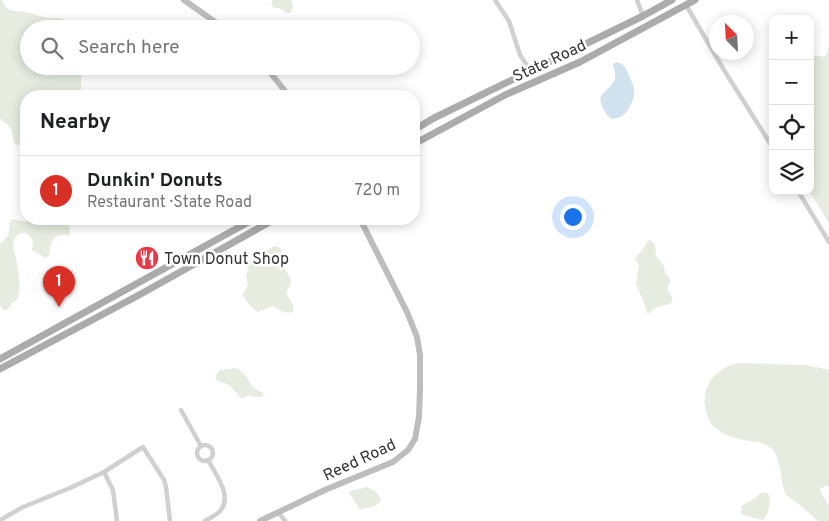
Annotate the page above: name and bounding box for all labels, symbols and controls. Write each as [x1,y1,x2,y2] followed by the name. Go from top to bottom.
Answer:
[709,15,754,60] north arrow
[769,15,814,195] map controls
[769,15,814,60] button: +
[20,20,420,75] search box
[38,34,66,62] icon: search
[78,36,180,60] text: Search here
[510,36,590,88] street label: State Road
[769,60,814,105] button: −
[769,105,814,150] button: locate
[40,109,111,136] text: Nearby
[769,150,814,195] button: layers
[87,169,223,193] text: Dunkin' Donuts
[53,181,59,201] text: 1
[355,181,400,201] text: 720 m
[87,193,252,213] text: Restaurant · State Road
[560,204,586,230] your location
[134,245,160,271] restaurant icon: Town Donut Shop
[164,250,289,270] place label: Town Donut Shop
[43,266,75,307] pin: 1
[320,435,399,486] street label: Reed Road

